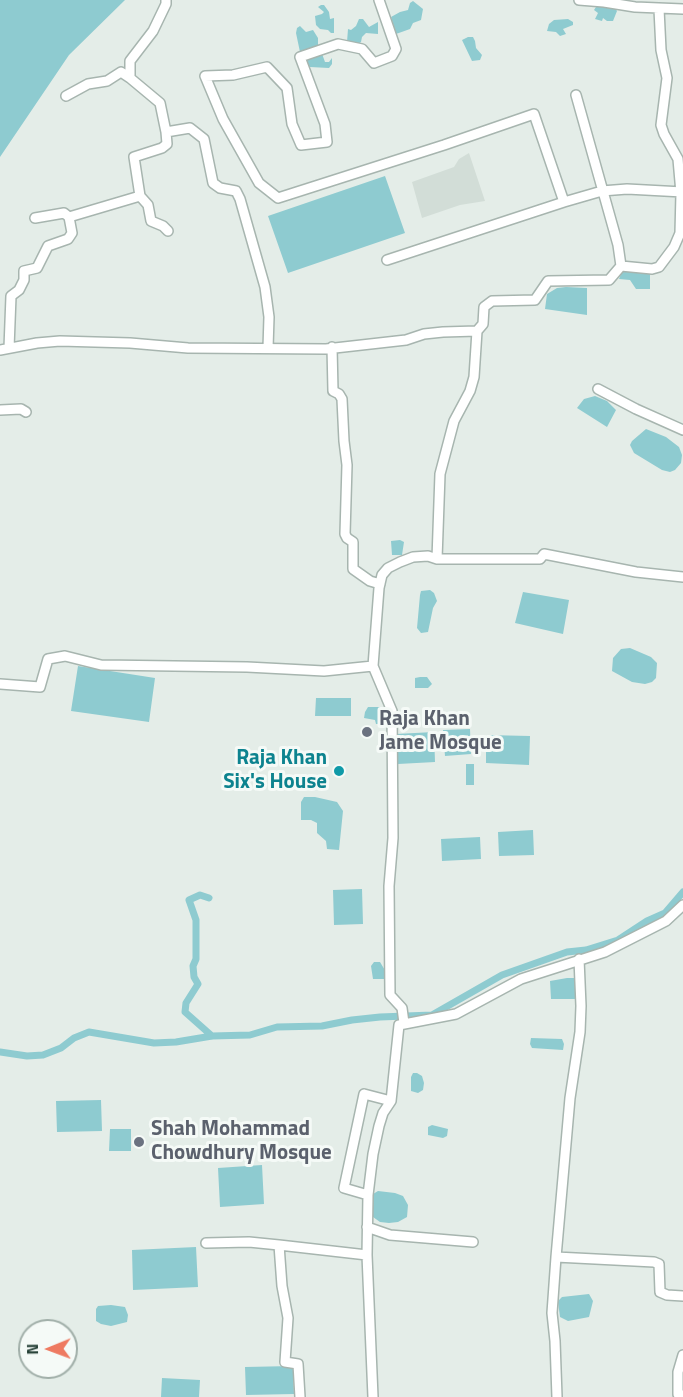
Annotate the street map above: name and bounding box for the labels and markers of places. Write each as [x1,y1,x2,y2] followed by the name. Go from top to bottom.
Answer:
[379,707,502,757] place label: Raja Khan Jame Mosque
[360,725,374,739] marker: Raja Khan Jame Mosque
[223,746,327,796] place label: Raja Khan Six's House
[332,764,346,778] marker: Raja Khan Six's House
[151,1117,332,1167] place label: Shah Mohammad Chowdhury Mosque
[132,1135,146,1149] marker: Shah Mohammad Chowdhury Mosque

